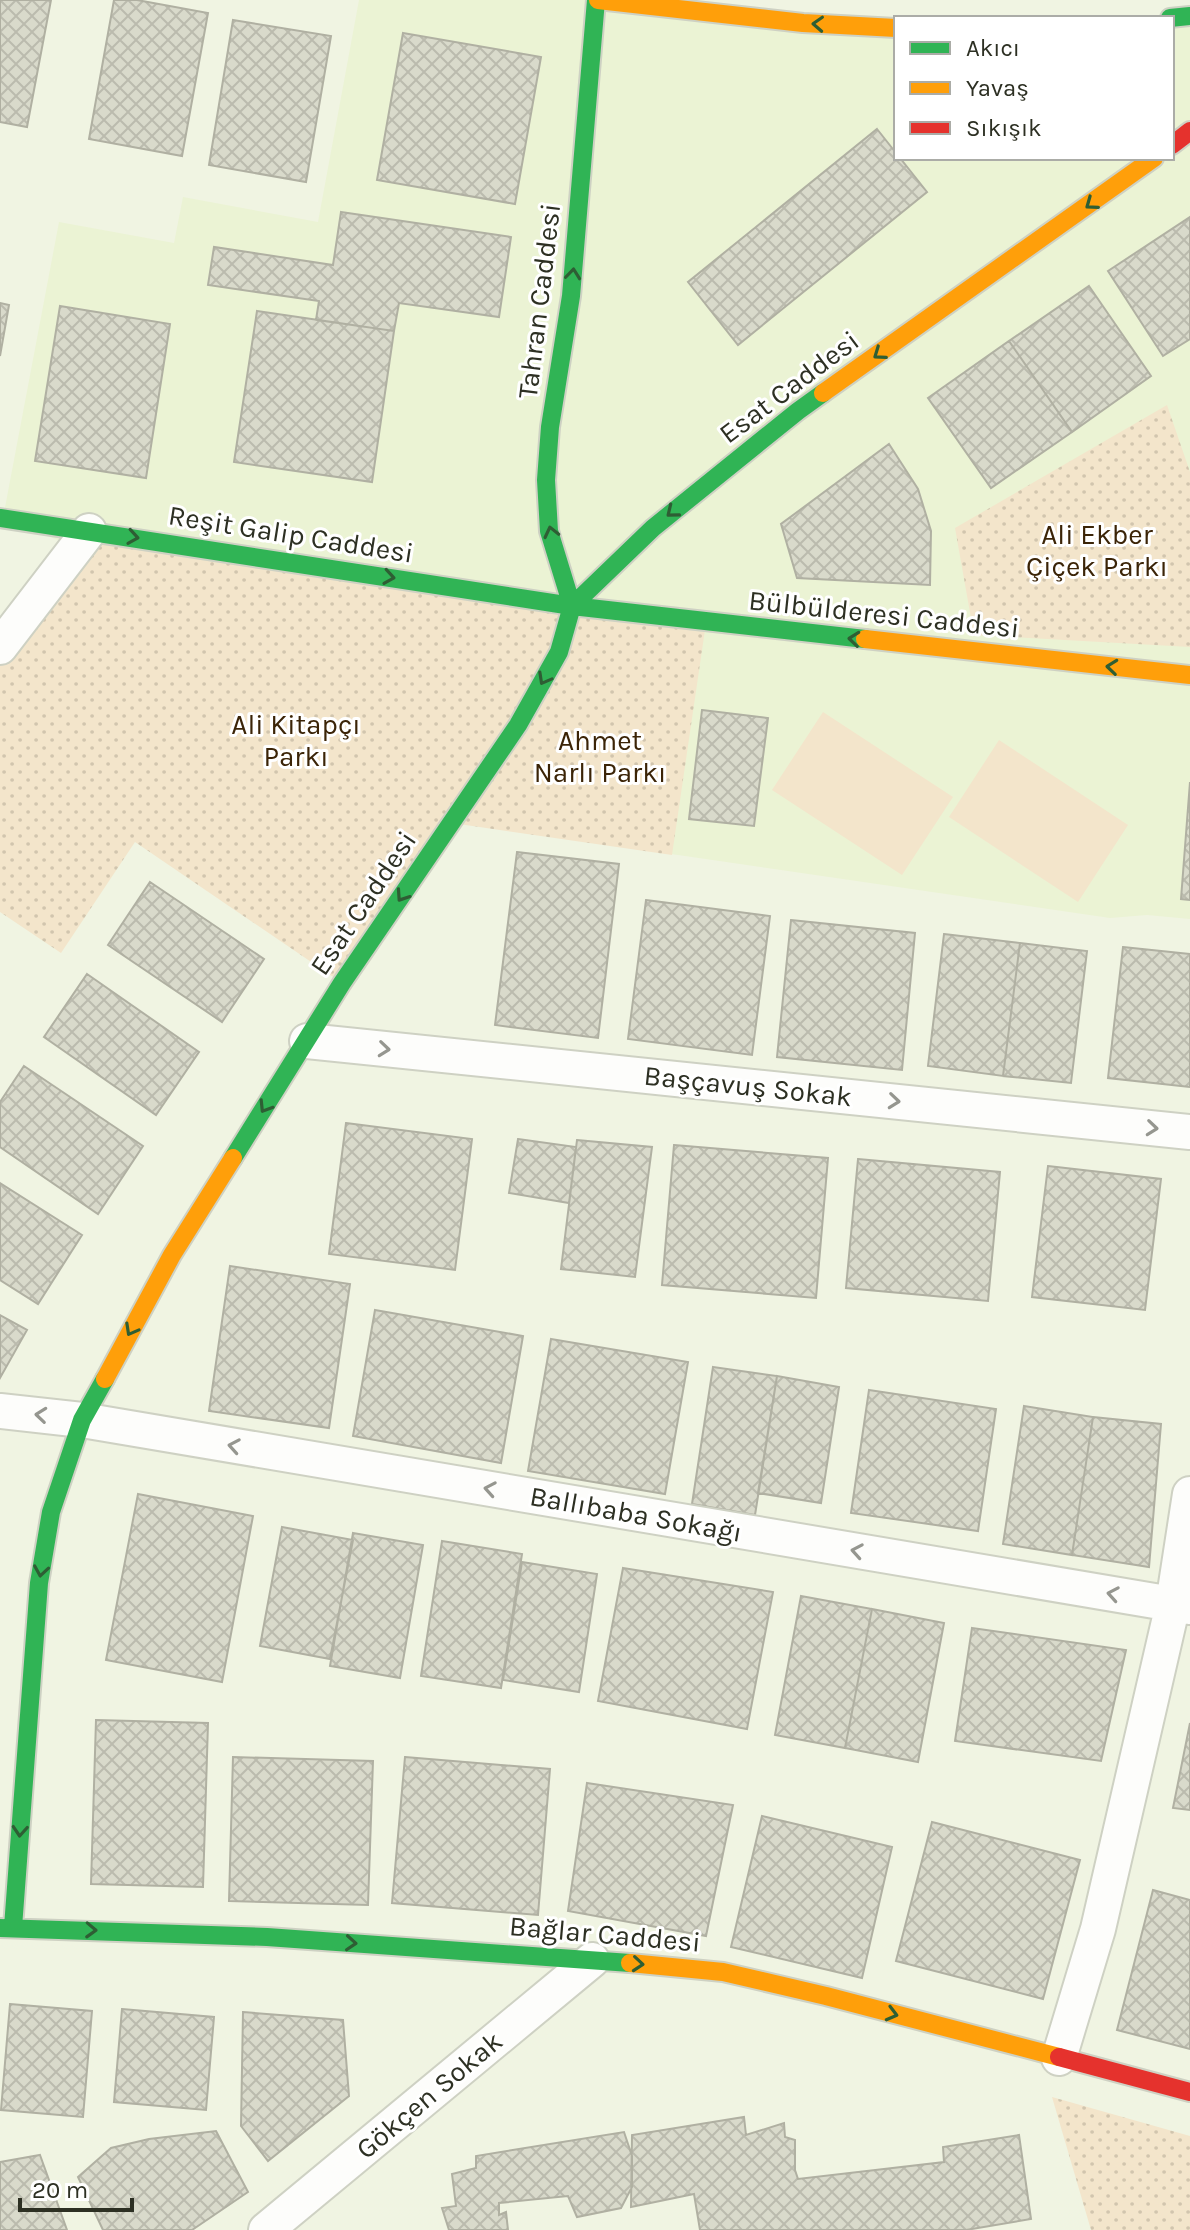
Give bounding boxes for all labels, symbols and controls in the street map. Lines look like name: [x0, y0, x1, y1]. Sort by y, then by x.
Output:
one-way arrow: [811, 16, 824, 33]
legend: [894, 16, 1174, 160]
text: Akıcı: [966, 34, 1020, 62]
text: Yavaş: [966, 74, 1029, 102]
text: Sıkışık: [966, 114, 1042, 142]
one-way arrow: [1085, 194, 1099, 209]
street label: Tahran Caddesi: [511, 202, 567, 400]
one-way arrow: [565, 267, 582, 280]
street label: Esat Caddesi: [713, 324, 865, 450]
one-way arrow: [873, 344, 887, 359]
street label: Reşit Galip Caddesi: [166, 498, 416, 570]
one-way arrow: [666, 503, 681, 517]
park label: Ali Ekber Çiçek Parkı: [1026, 518, 1168, 583]
one-way arrow: [543, 525, 560, 539]
one-way arrow: [126, 528, 139, 545]
one-way arrow: [383, 568, 396, 585]
street label: Bülbülderesi Caddesi: [747, 583, 1021, 645]
one-way arrow: [847, 630, 860, 647]
one-way arrow: [1106, 658, 1119, 675]
one-way arrow: [538, 670, 554, 684]
park label: Ali Kitapçı Parkı: [231, 708, 361, 773]
park label: Ahmet Narlı Parkı: [534, 724, 666, 789]
street label: Esat Caddesi: [303, 825, 423, 981]
one-way arrow: [397, 887, 412, 901]
one-way arrow: [378, 1041, 391, 1058]
street label: Başçavuş Sokak: [642, 1059, 854, 1113]
one-way arrow: [888, 1093, 901, 1110]
one-way arrow: [260, 1098, 275, 1113]
one-way arrow: [1146, 1119, 1159, 1136]
one-way arrow: [126, 1322, 141, 1336]
one-way arrow: [34, 1407, 47, 1424]
one-way arrow: [227, 1438, 240, 1455]
street label: Ballıbaba Sokağı: [527, 1479, 745, 1549]
one-way arrow: [483, 1481, 497, 1498]
one-way arrow: [850, 1543, 863, 1560]
one-way arrow: [34, 1565, 51, 1578]
one-way arrow: [1106, 1586, 1120, 1603]
one-way arrow: [12, 1824, 29, 1837]
street label: Bağlar Caddesi: [508, 1909, 702, 1959]
one-way arrow: [85, 1922, 98, 1939]
one-way arrow: [345, 1934, 358, 1951]
one-way arrow: [632, 1955, 645, 1972]
one-way arrow: [885, 2004, 899, 2021]
street label: Gökçen Sokak: [349, 2024, 509, 2166]
scale bar: [20, 2162, 132, 2212]
text: 20 m: [32, 2176, 88, 2204]

